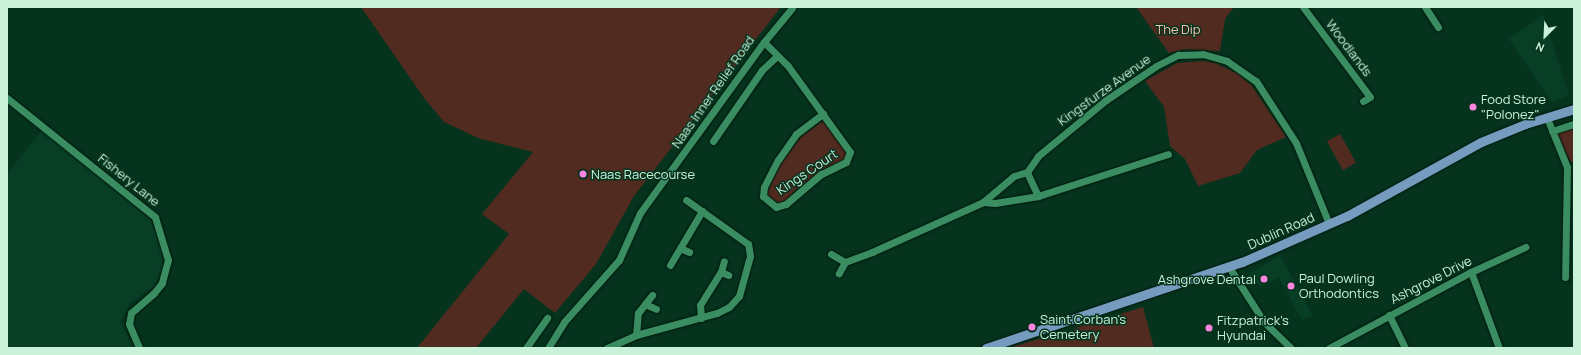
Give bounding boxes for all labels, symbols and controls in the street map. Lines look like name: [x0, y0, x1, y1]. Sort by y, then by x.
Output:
north arrow: [1525, 16, 1565, 56]
street label: Woodlands: [1323, 17, 1375, 79]
park label: The Dip: [1155, 21, 1201, 37]
street label: Naas Inner Relief Road: [668, 33, 758, 151]
text: N: [1533, 39, 1547, 56]
street label: Kingsfurze Avenue: [1054, 51, 1154, 129]
place label: Food Store "Polonez": [1481, 92, 1546, 123]
marker: Food Store "Polonez": [1468, 102, 1478, 112]
street label: Kings Court: [774, 146, 840, 198]
street label: Fishery Lane: [95, 150, 163, 210]
place label: Naas Racecourse: [591, 166, 695, 182]
marker: Naas Racecourse: [578, 169, 588, 179]
street label: Dublin Road: [1245, 209, 1317, 253]
street label: Ashgrove Drive: [1388, 253, 1474, 307]
place label: Ashgrove Dental: [1158, 271, 1256, 287]
place label: Paul Dowling Orthodontics: [1299, 271, 1379, 302]
marker: Ashgrove Dental: [1259, 274, 1269, 284]
marker: Paul Dowling Orthodontics: [1286, 281, 1296, 291]
place label: Saint Corban's Cemetery: [1040, 312, 1126, 343]
place label: Fitzpatrick's Hyundai: [1217, 313, 1289, 344]
marker: Saint Corban's Cemetery: [1027, 322, 1037, 332]
marker: Fitzpatrick's Hyundai: [1204, 323, 1214, 333]

